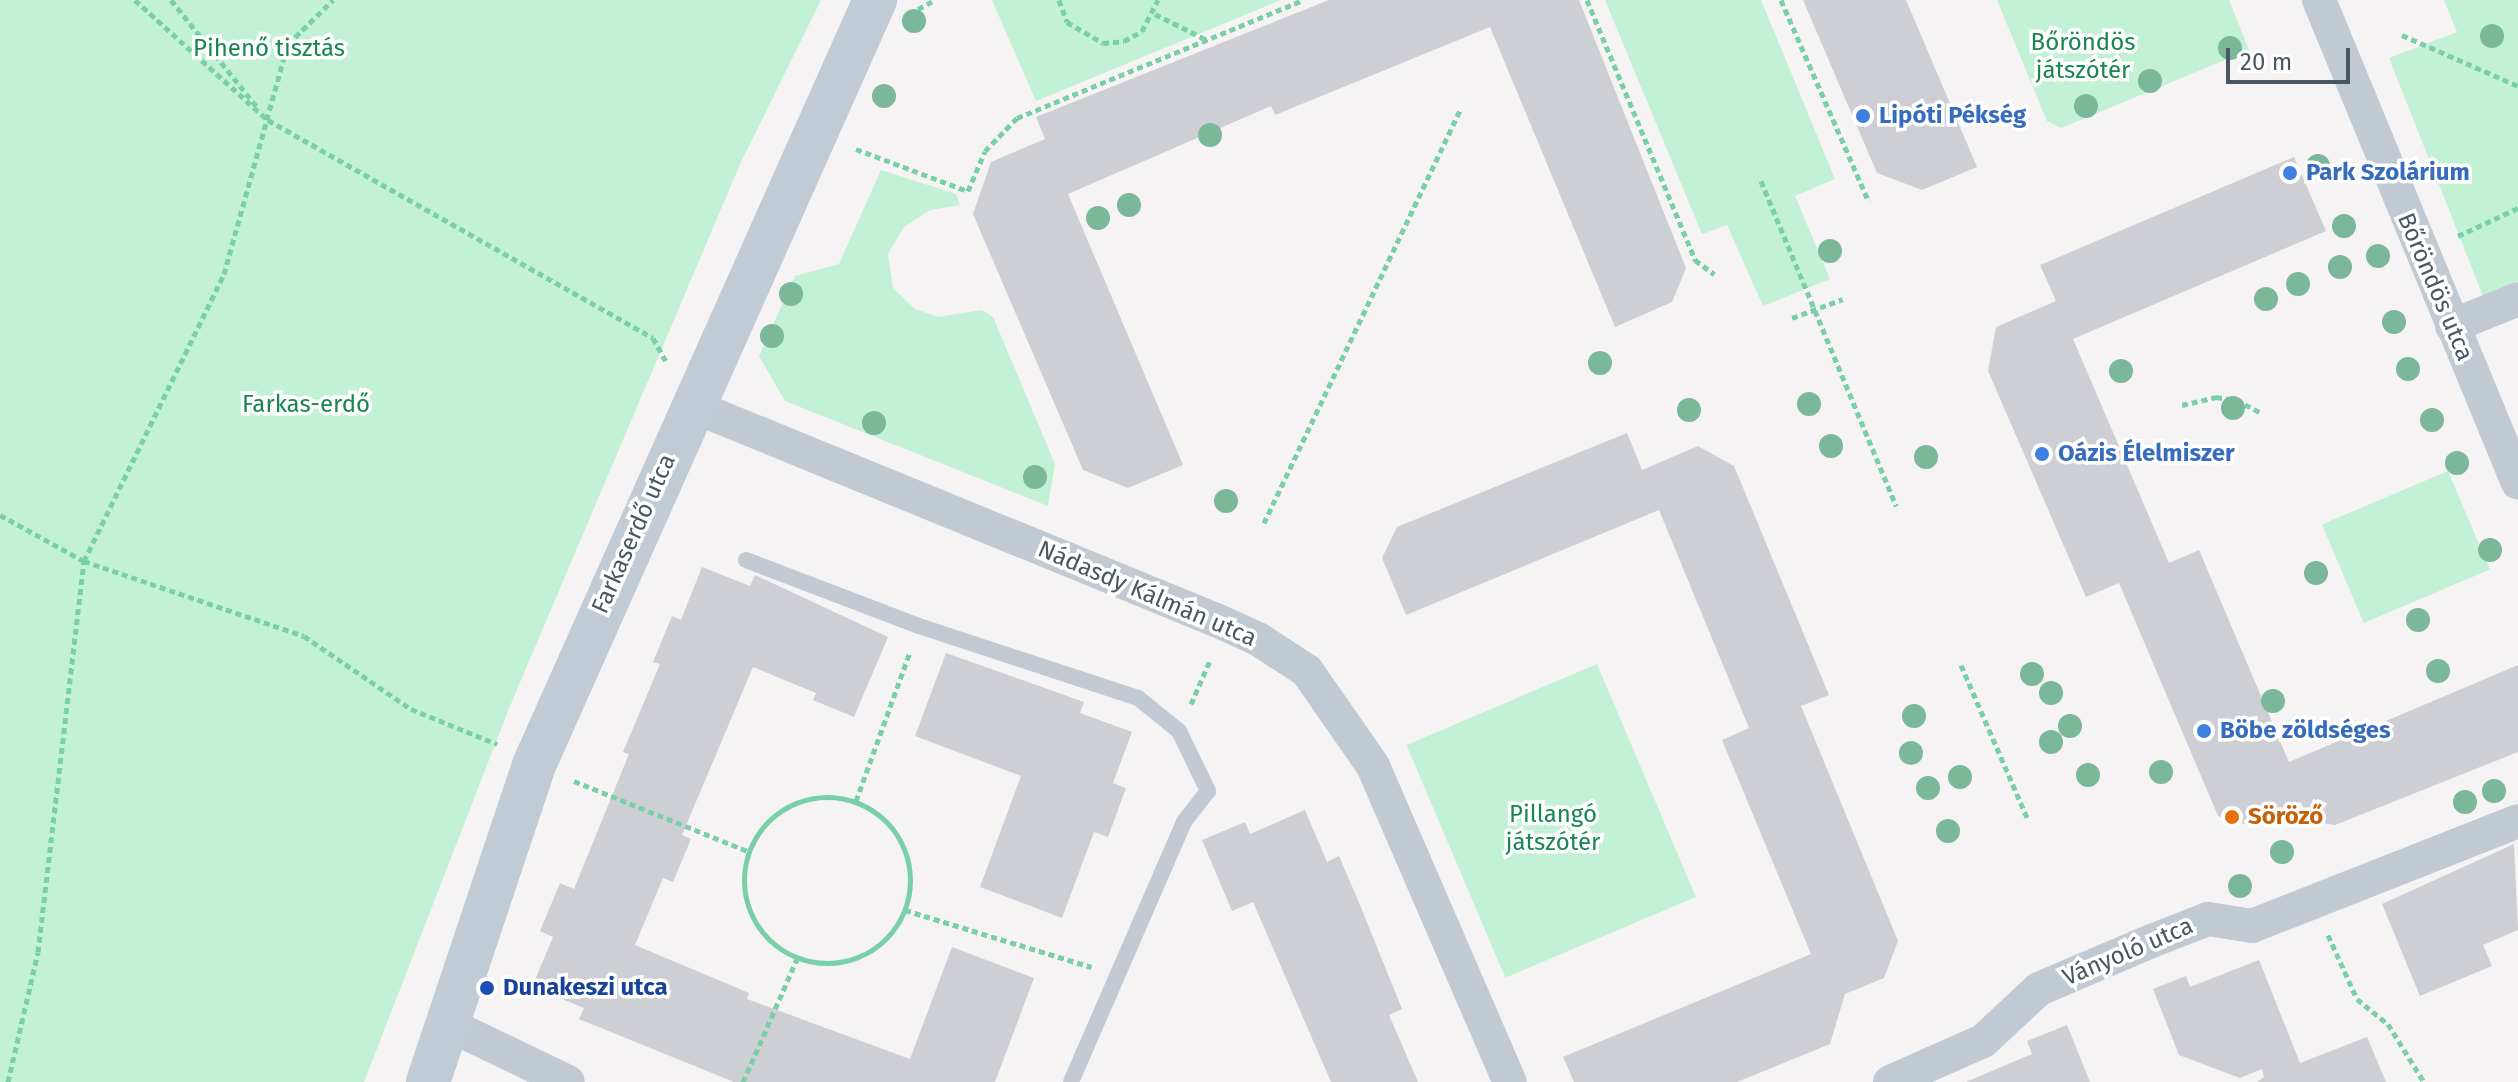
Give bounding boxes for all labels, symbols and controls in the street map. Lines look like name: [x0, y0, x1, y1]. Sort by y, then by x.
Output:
park label: Bőröndös játszótér: [2031, 29, 2135, 85]
scale bar: [2230, 32, 2354, 82]
park label: Pihenő tisztás: [193, 35, 345, 63]
text: 20 m: [2240, 48, 2292, 76]
place label: Lipóti Pékség: [1879, 102, 2026, 130]
marker: Lipóti Pékség: [1854, 107, 1872, 125]
place label: Park Szolárium: [2306, 159, 2470, 187]
marker: Park Szolárium: [2281, 164, 2299, 182]
street label: Bőröndös utca: [2391, 209, 2479, 365]
park label: Farkas-erdő: [242, 391, 370, 419]
place label: Oázis Élelmiszer: [2058, 440, 2235, 468]
marker: Oázis Élelmiszer: [2033, 445, 2051, 463]
street label: Farkaserdő utca: [586, 450, 682, 618]
street label: Nádasdy Kálmán utca: [1033, 535, 1261, 653]
place label: Böbe zöldséges: [2220, 717, 2391, 745]
marker: Böbe zöldséges: [2195, 722, 2213, 740]
park label: Pillangó játszótér: [1506, 801, 1600, 857]
place label: Söröző: [2248, 803, 2323, 831]
marker: Söröző: [2223, 808, 2241, 826]
street label: Ványoló utca: [2058, 912, 2198, 992]
place label: Dunakeszi utca: [503, 974, 668, 1002]
marker: Dunakeszi utca: [478, 979, 496, 997]

